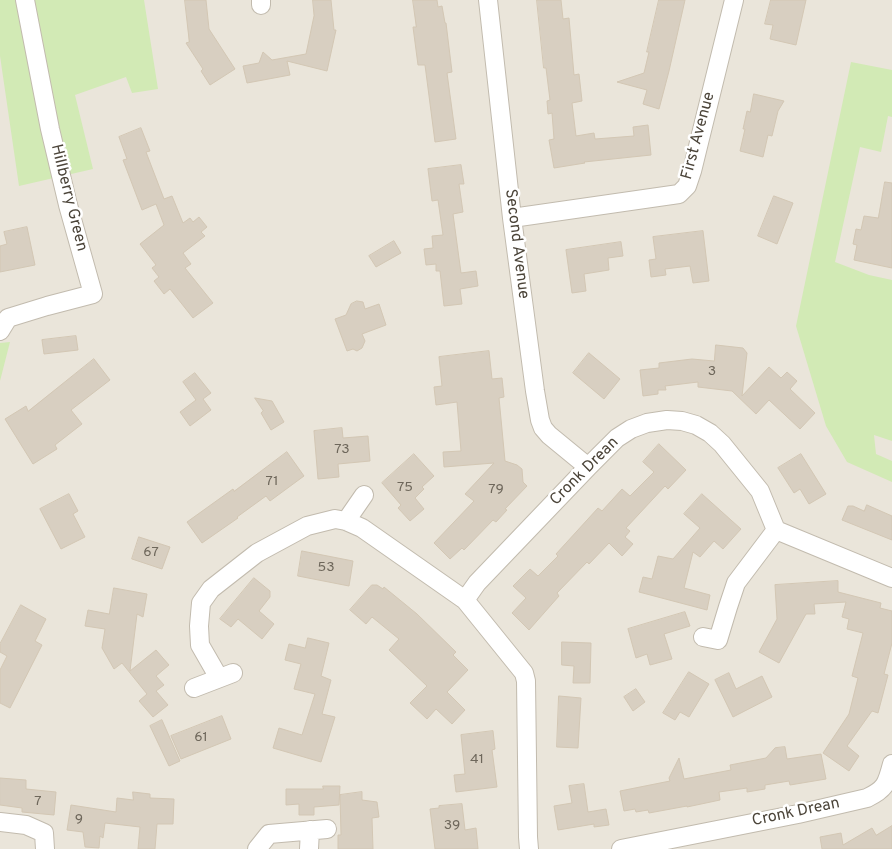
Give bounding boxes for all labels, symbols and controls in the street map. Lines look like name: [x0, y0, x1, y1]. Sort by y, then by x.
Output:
street label: First Avenue: [678, 90, 720, 182]
street label: Hillberry Green: [45, 142, 91, 254]
street label: Second Avenue: [500, 188, 532, 300]
house number: 3: [708, 364, 716, 380]
street label: Cronk Drean: [547, 434, 623, 510]
house number: 73: [334, 442, 350, 458]
house number: 71: [266, 474, 278, 490]
house number: 75: [397, 480, 413, 496]
house number: 79: [488, 482, 504, 498]
house number: 67: [143, 545, 159, 561]
house number: 53: [317, 560, 335, 576]
house number: 61: [194, 730, 208, 746]
house number: 41: [470, 752, 484, 768]
house number: 7: [34, 794, 42, 810]
street label: Cronk Drean: [750, 794, 842, 832]
house number: 9: [75, 812, 83, 828]
house number: 39: [444, 818, 460, 834]

